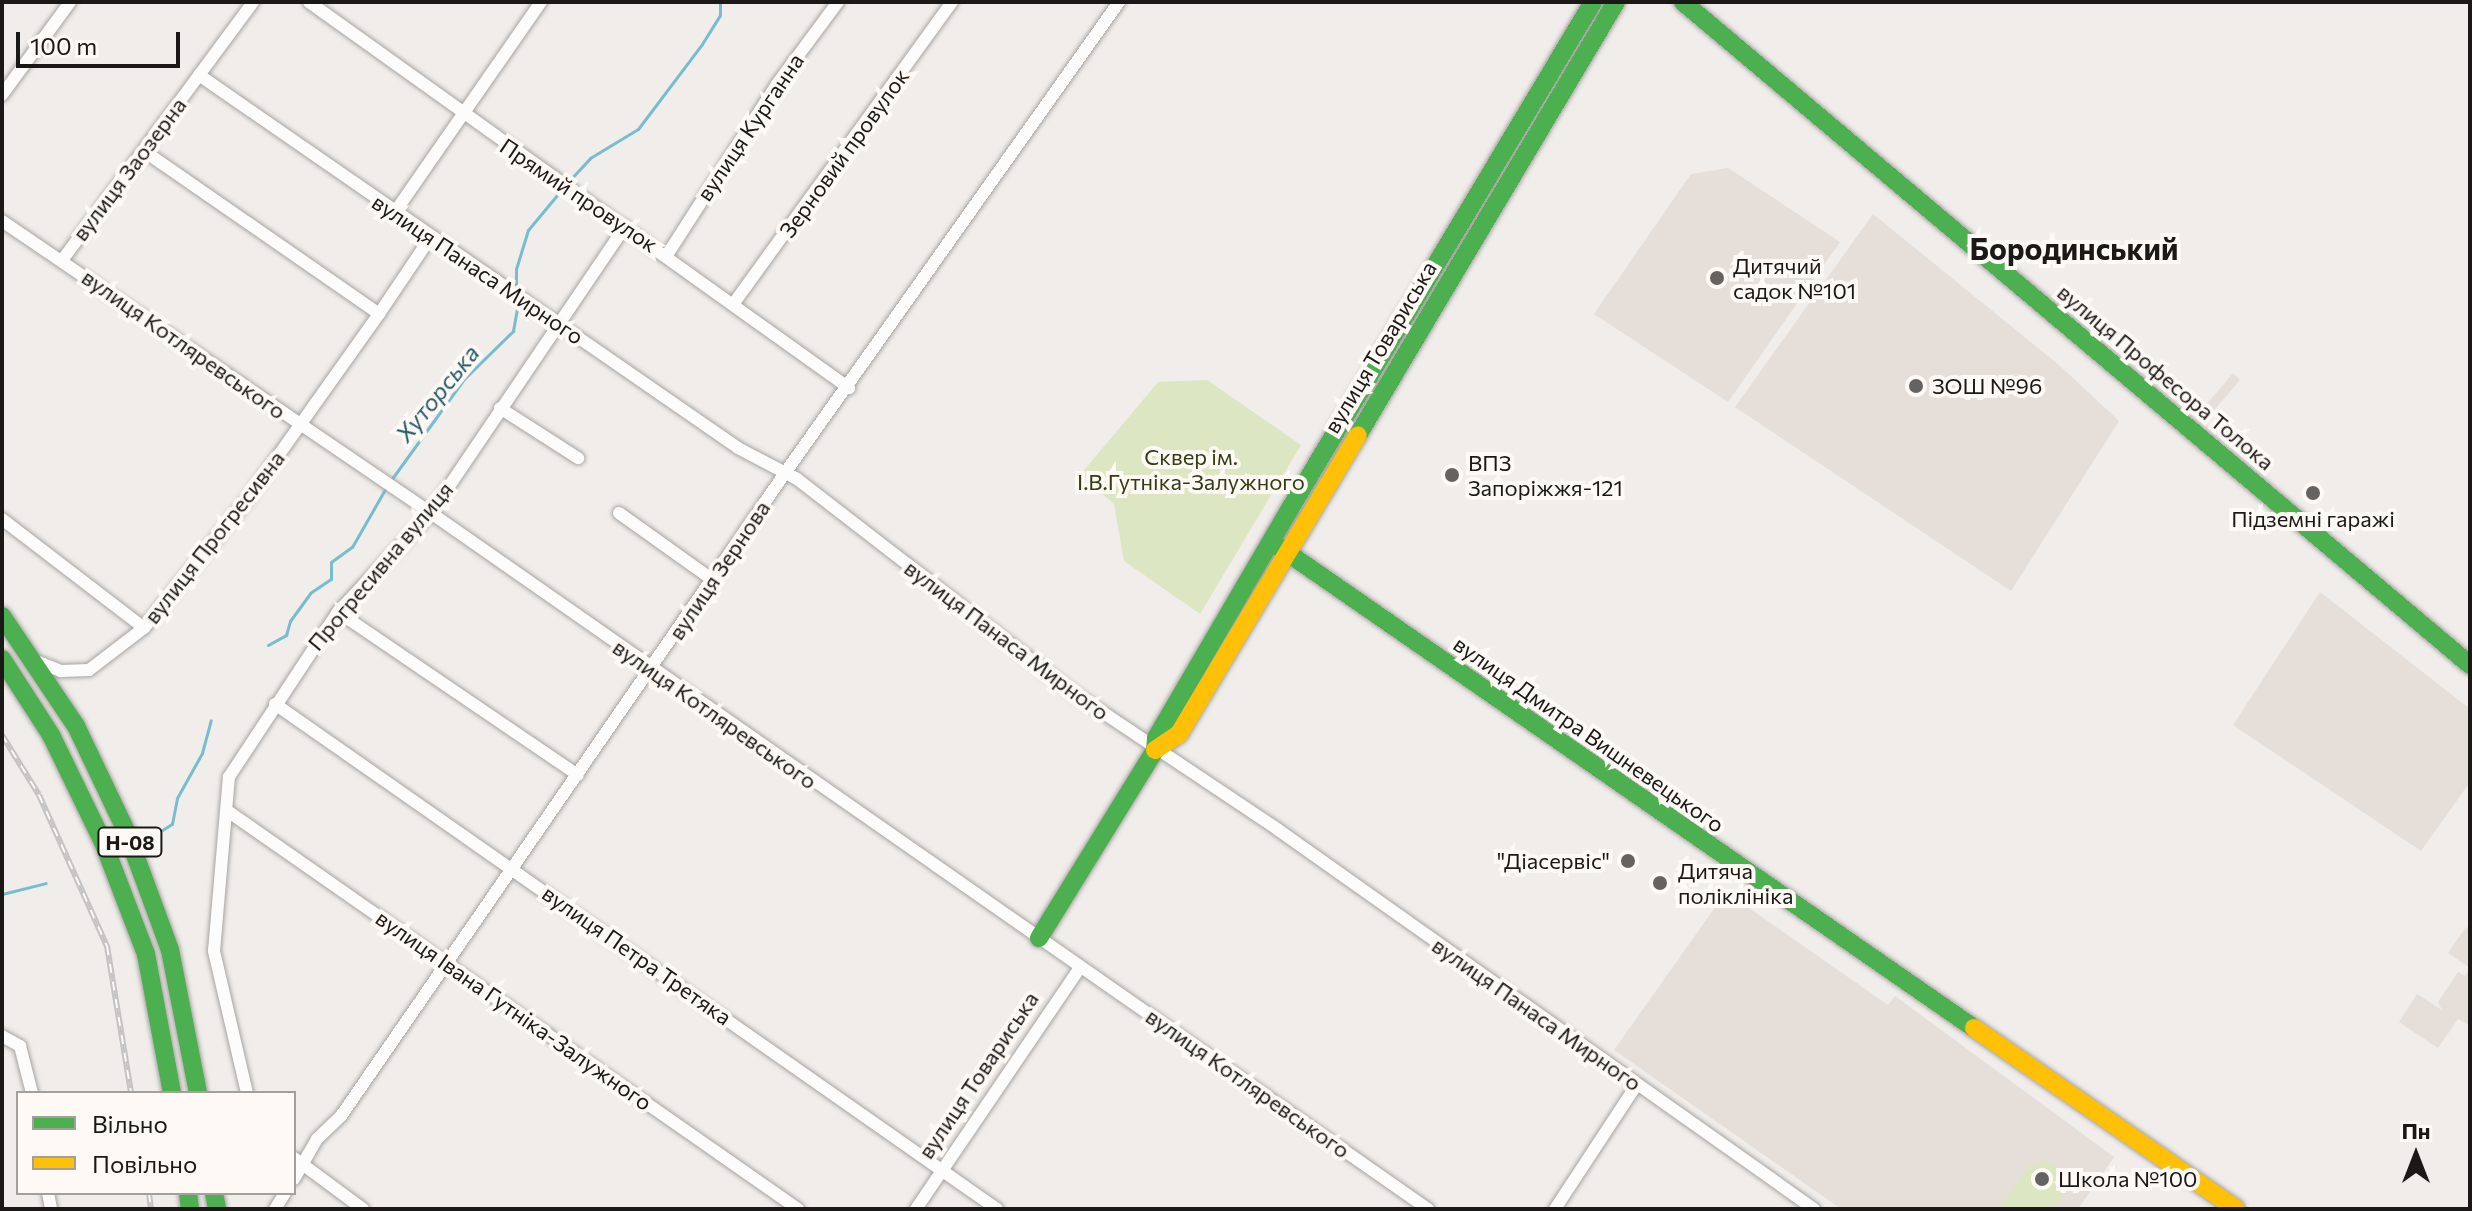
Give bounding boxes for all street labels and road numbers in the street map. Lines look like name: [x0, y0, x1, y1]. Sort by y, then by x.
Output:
street label: вулиця Курганна: [691, 48, 809, 206]
street label: Зерновий провулок: [774, 63, 914, 243]
street label: вулиця Заозерна: [67, 92, 191, 246]
street label: Прямий провулок: [495, 133, 663, 257]
street label: вулиця Панаса Мирного: [367, 188, 589, 350]
street label: вулиця Товариська: [1318, 256, 1442, 438]
street label: вулиця Котляревського: [77, 264, 291, 424]
street label: вулиця Професора Толока: [2052, 279, 2280, 475]
street label: вулиця Прогресивна: [138, 445, 290, 629]
street label: Прогресивна вулиця: [302, 476, 458, 656]
street label: вулиця Зернова: [663, 495, 775, 645]
street label: вулиця Панаса Мирного: [900, 554, 1114, 726]
street label: вулиця Дмитра Вишневецького: [1449, 630, 1729, 838]
street label: вулиця Котляревського: [608, 634, 822, 794]
road number: Н-08: [96, 826, 164, 858]
street label: вулиця Петра Третяка: [537, 880, 737, 1030]
street label: вулиця Івана Гутніка-Залужного: [371, 904, 657, 1116]
street label: вулиця Панаса Мирного: [1427, 932, 1647, 1096]
street label: вулиця Товариська: [912, 987, 1044, 1163]
street label: вулиця Котляревського: [1141, 1003, 1355, 1163]

